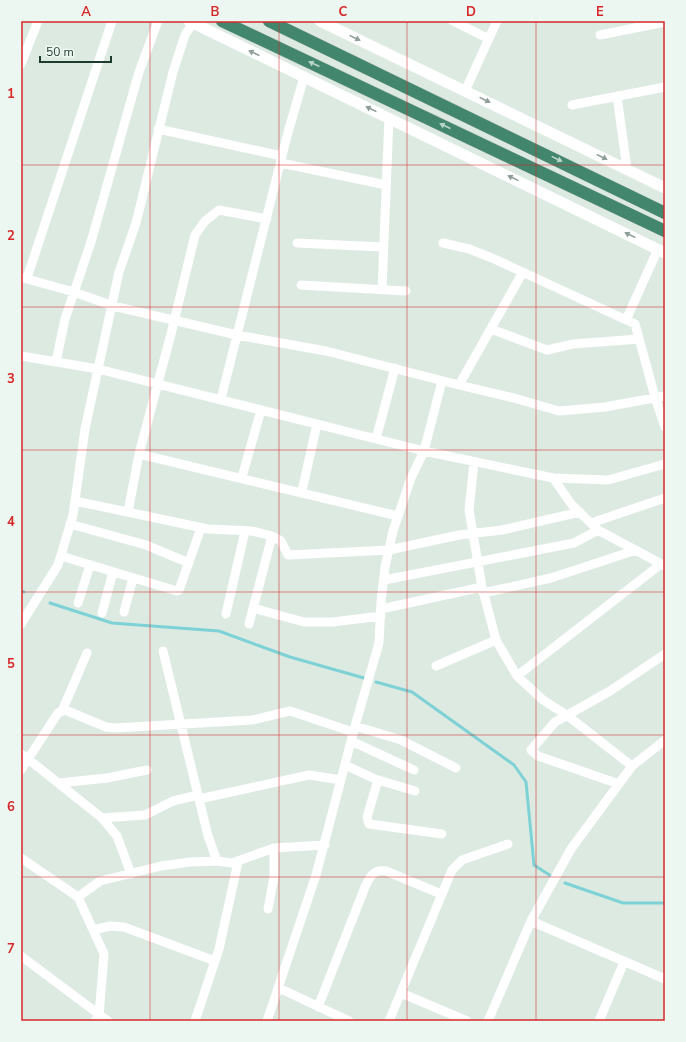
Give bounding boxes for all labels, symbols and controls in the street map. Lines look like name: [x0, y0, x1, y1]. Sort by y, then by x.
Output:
text: A: [81, 3, 91, 21]
text: B: [211, 3, 220, 21]
text: C: [339, 3, 348, 21]
text: D: [466, 3, 476, 21]
text: E: [596, 3, 604, 21]
one-way arrow: [350, 35, 361, 41]
scale bar: [40, 38, 111, 64]
text: 50 m: [46, 44, 74, 60]
one-way arrow: [248, 49, 260, 56]
one-way arrow: [309, 61, 320, 67]
text: 1: [7, 85, 15, 103]
one-way arrow: [479, 97, 491, 103]
one-way arrow: [365, 106, 377, 112]
one-way arrow: [439, 123, 450, 129]
one-way arrow: [596, 154, 608, 160]
one-way arrow: [551, 156, 562, 162]
one-way arrow: [507, 175, 519, 182]
text: 2: [7, 227, 15, 245]
one-way arrow: [624, 232, 636, 239]
text: 3: [7, 370, 15, 388]
text: 4: [7, 513, 15, 531]
text: 5: [7, 655, 15, 673]
text: 6: [7, 798, 15, 816]
text: 7: [7, 940, 15, 958]

